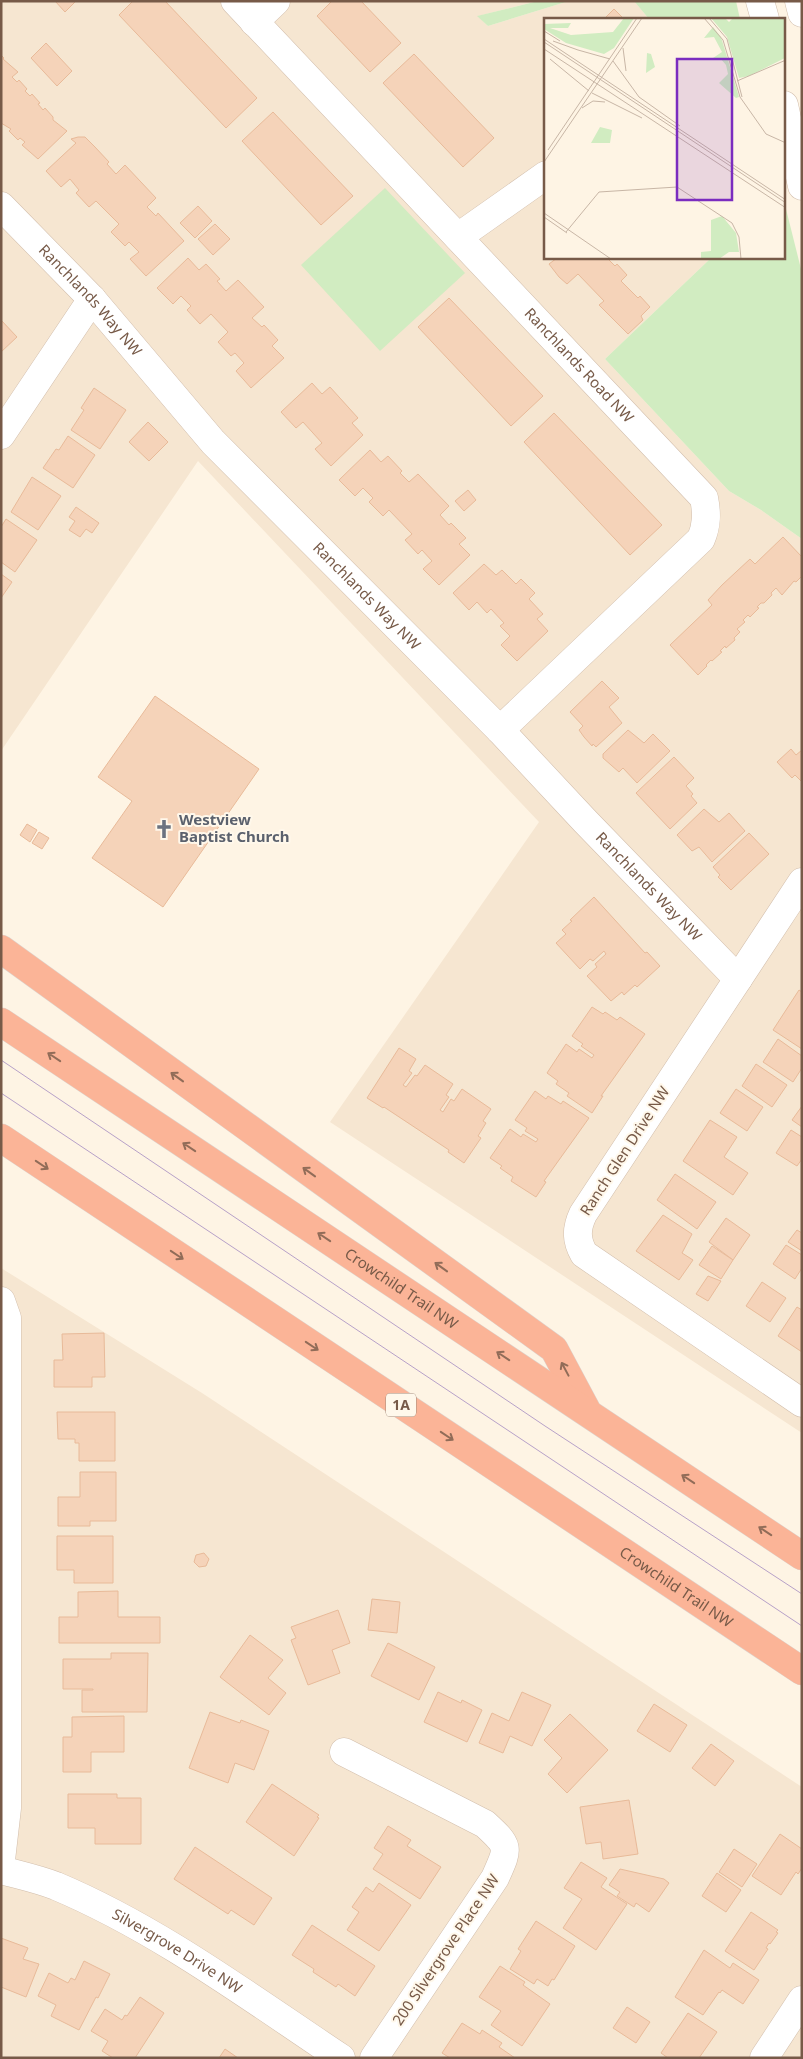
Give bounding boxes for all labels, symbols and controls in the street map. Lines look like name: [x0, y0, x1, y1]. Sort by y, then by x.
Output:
inset map: [544, 18, 786, 259]
street label: Ranchlands Way NW: [35, 240, 147, 360]
street label: Ranchlands Road NW: [521, 303, 639, 426]
street label: Ranchlands Way NW: [309, 537, 425, 654]
place label: Westview Baptist Church: [179, 809, 289, 846]
church icon: Westview Baptist Church: [153, 818, 175, 840]
street label: Ranchlands Way NW: [592, 827, 707, 945]
one-way arrow: [47, 1052, 61, 1062]
one-way arrow: [171, 1072, 184, 1083]
street label: Ranch Glen Drive NW: [575, 1082, 673, 1219]
one-way arrow: [182, 1142, 196, 1152]
one-way arrow: [35, 1160, 49, 1170]
one-way arrow: [303, 1167, 316, 1178]
one-way arrow: [318, 1232, 332, 1242]
street label: Crowchild Trail NW: [341, 1243, 462, 1333]
one-way arrow: [170, 1250, 184, 1261]
one-way arrow: [435, 1262, 448, 1273]
one-way arrow: [305, 1341, 319, 1351]
one-way arrow: [497, 1351, 511, 1361]
one-way arrow: [560, 1362, 570, 1377]
road number: 1A: [386, 1394, 416, 1416]
one-way arrow: [440, 1431, 454, 1441]
one-way arrow: [681, 1474, 695, 1485]
one-way arrow: [758, 1526, 772, 1536]
street label: Crowchild Trail NW: [616, 1541, 737, 1631]
street label: 200 Silvergrove Place NW: [387, 1870, 503, 2029]
street label: Silvergrove Drive NW: [109, 1903, 246, 1998]

